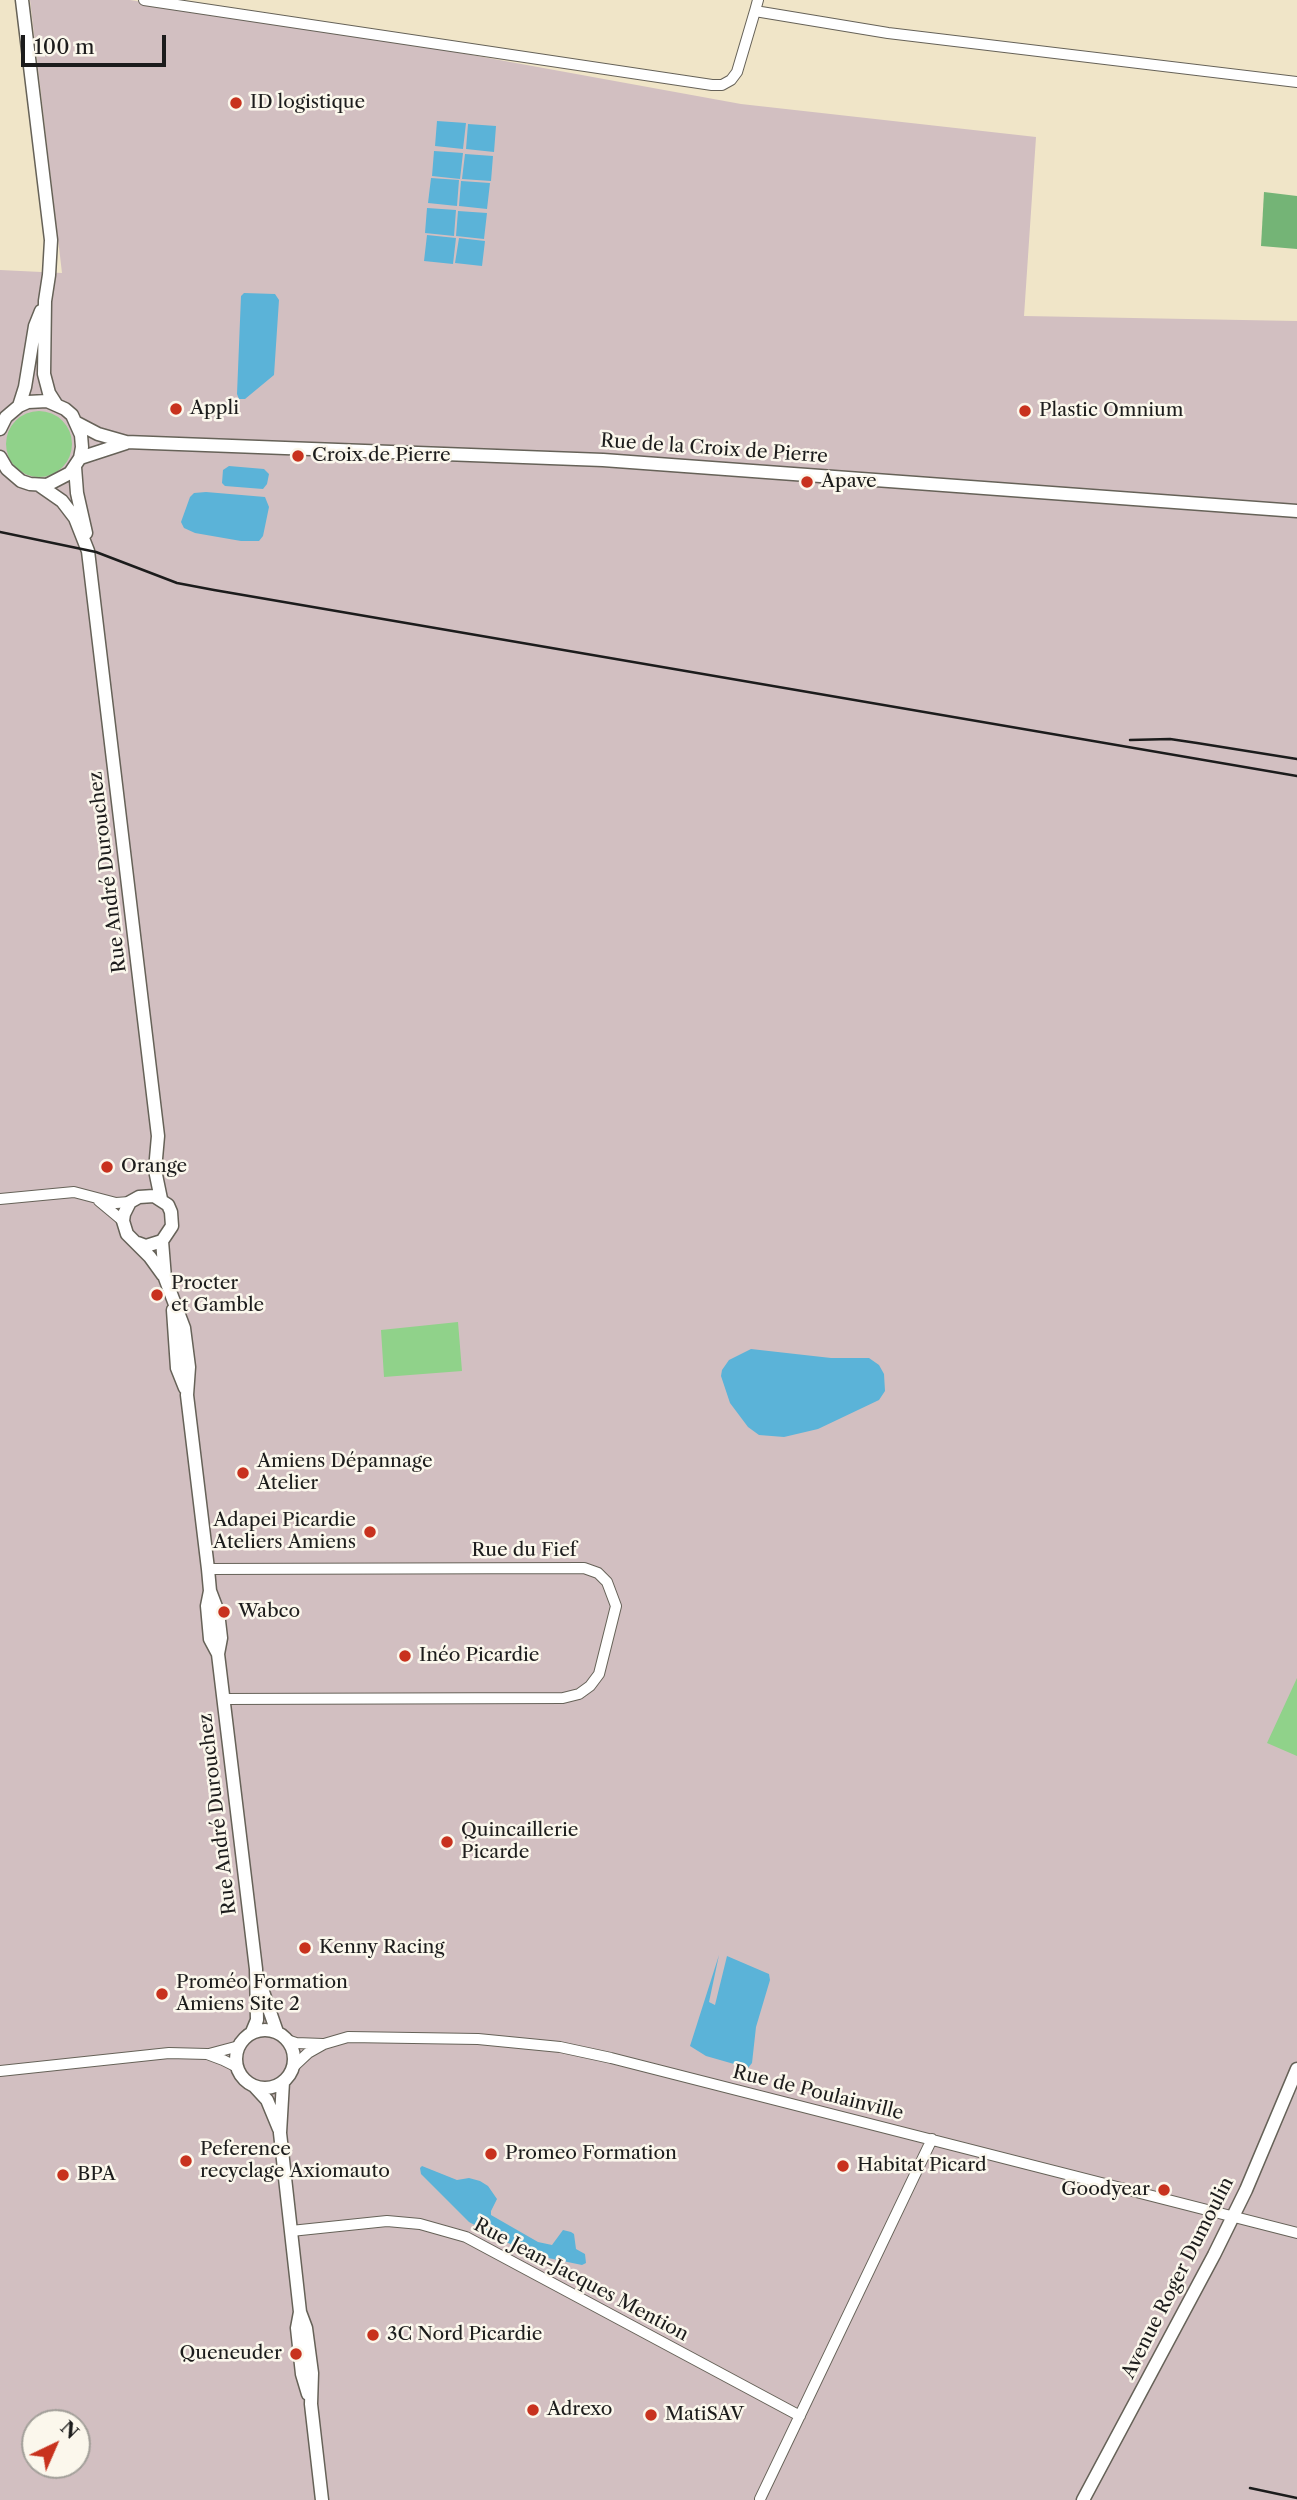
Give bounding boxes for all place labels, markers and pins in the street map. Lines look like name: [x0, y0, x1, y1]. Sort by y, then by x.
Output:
place label: ID logistique: [250, 92, 365, 114]
marker: ID logistique: [228, 95, 244, 111]
place label: Appli: [190, 398, 239, 420]
place label: Plastic Omnium: [1039, 400, 1183, 422]
marker: Appli: [168, 401, 184, 417]
marker: Plastic Omnium: [1017, 403, 1033, 419]
place label: Croix de Pierre: [312, 445, 451, 467]
marker: Croix de Pierre: [290, 448, 306, 464]
place label: Apave: [821, 471, 877, 493]
marker: Apave: [799, 474, 815, 490]
place label: Orange: [121, 1156, 187, 1178]
marker: Orange: [99, 1159, 115, 1175]
place label: Procter et Gamble: [171, 1273, 264, 1317]
marker: Procter et Gamble: [149, 1287, 165, 1303]
place label: Amiens Dépannage Atelier: [257, 1451, 433, 1495]
marker: Amiens Dépannage Atelier: [235, 1465, 251, 1481]
place label: Adapei Picardie Ateliers Amiens: [213, 1510, 356, 1554]
marker: Adapei Picardie Ateliers Amiens: [362, 1524, 378, 1540]
place label: Wabco: [238, 1601, 300, 1623]
marker: Wabco: [216, 1604, 232, 1620]
place label: Inéo Picardie: [419, 1645, 539, 1667]
marker: Inéo Picardie: [397, 1648, 413, 1664]
place label: Quincaillerie Picarde: [461, 1820, 578, 1864]
marker: Quincaillerie Picarde: [439, 1834, 455, 1850]
place label: Kenny Racing: [319, 1937, 444, 1959]
marker: Kenny Racing: [297, 1940, 313, 1956]
place label: Proméo Formation Amiens Site 2: [176, 1972, 348, 2016]
marker: Proméo Formation Amiens Site 2: [154, 1986, 170, 2002]
place label: Peference recyclage Axiomauto: [200, 2139, 390, 2183]
place label: Promeo Formation: [505, 2143, 677, 2165]
marker: Promeo Formation: [483, 2146, 499, 2162]
marker: Peference recyclage Axiomauto: [178, 2153, 194, 2169]
place label: Habitat Picard: [857, 2155, 987, 2177]
marker: Habitat Picard: [835, 2158, 851, 2174]
place label: BPA: [77, 2164, 116, 2186]
marker: BPA: [55, 2167, 71, 2183]
place label: Goodyear: [1061, 2179, 1150, 2201]
marker: Goodyear: [1156, 2182, 1172, 2198]
place label: 3C Nord Picardie: [387, 2324, 542, 2346]
marker: 3C Nord Picardie: [365, 2327, 381, 2343]
place label: Queneuder: [179, 2343, 282, 2365]
marker: Queneuder: [288, 2346, 304, 2362]
place label: Adrexo: [547, 2399, 612, 2421]
marker: Adrexo: [525, 2402, 541, 2418]
place label: MatiSAV: [665, 2404, 744, 2426]
marker: MatiSAV: [643, 2407, 659, 2423]

